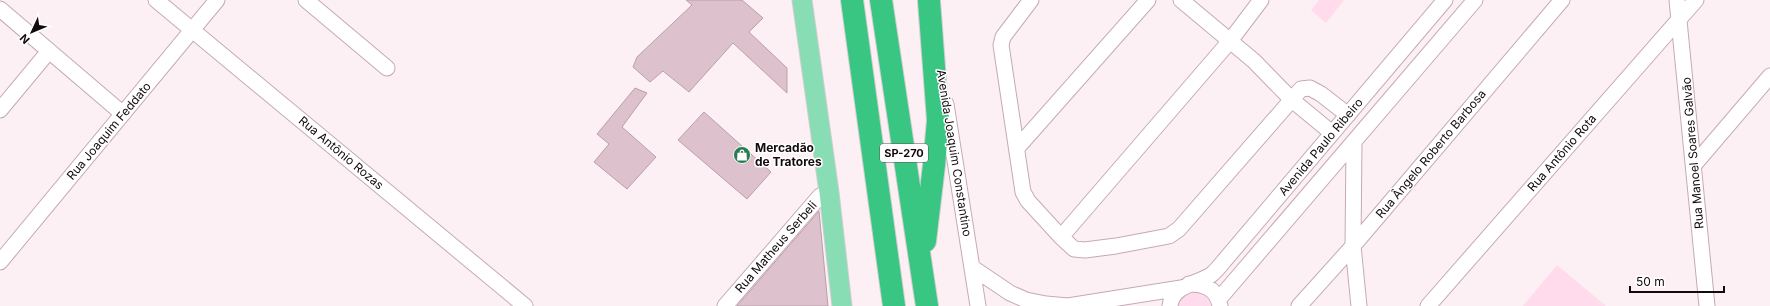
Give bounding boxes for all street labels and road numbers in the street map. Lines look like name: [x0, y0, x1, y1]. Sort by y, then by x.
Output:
street label: Avenida Joaquim Constantino: [934, 68, 975, 238]
street label: Rua Manoel Soares Galvão: [1678, 77, 1707, 229]
street label: Rua Joaquim Feddato: [63, 79, 154, 183]
street label: Rua Ângelo Roberto Barbosa: [1372, 86, 1489, 221]
street label: Avenida Paulo Ribeiro: [1275, 95, 1366, 199]
street label: Rua Antônio Rota: [1524, 111, 1599, 194]
street label: Rua Antônio Rozas: [296, 113, 387, 192]
road number: SP-270: [880, 144, 928, 162]
street label: Rua Matheus Serbeli: [732, 198, 820, 296]

